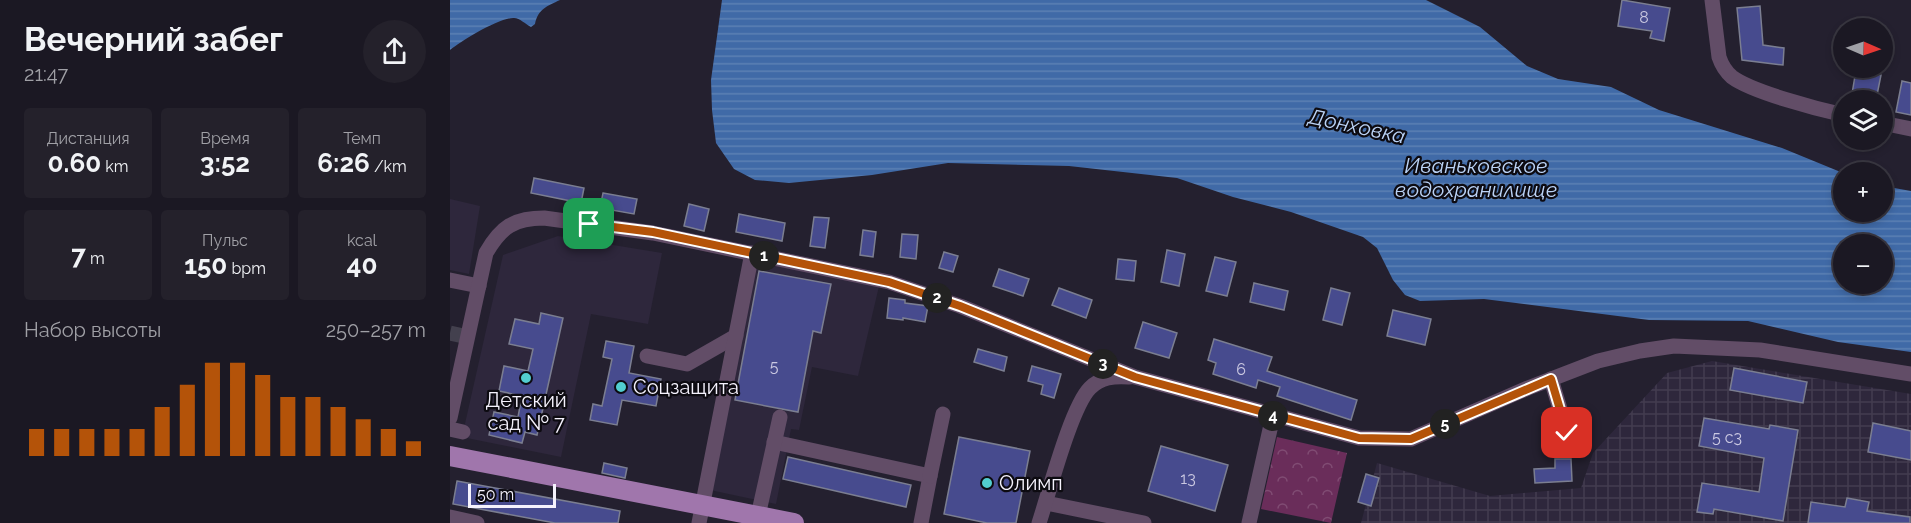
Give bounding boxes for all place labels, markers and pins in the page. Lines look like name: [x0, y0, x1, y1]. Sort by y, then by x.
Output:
pin: [563, 198, 614, 249]
pin: 1: [749, 241, 779, 271]
pin: 2: [922, 283, 952, 313]
pin: 3: [1088, 349, 1118, 379]
marker: Детский сад № 7: [519, 371, 533, 385]
place label: Соцзащита: [633, 375, 739, 399]
marker: Соцзащита: [614, 380, 628, 394]
place label: Детский сад № 7: [485, 388, 567, 435]
pin: 4: [1258, 401, 1288, 431]
pin: [1541, 407, 1592, 458]
pin: 5: [1430, 409, 1460, 439]
place label: Олимп: [999, 471, 1063, 495]
marker: Олимп: [980, 476, 994, 490]

